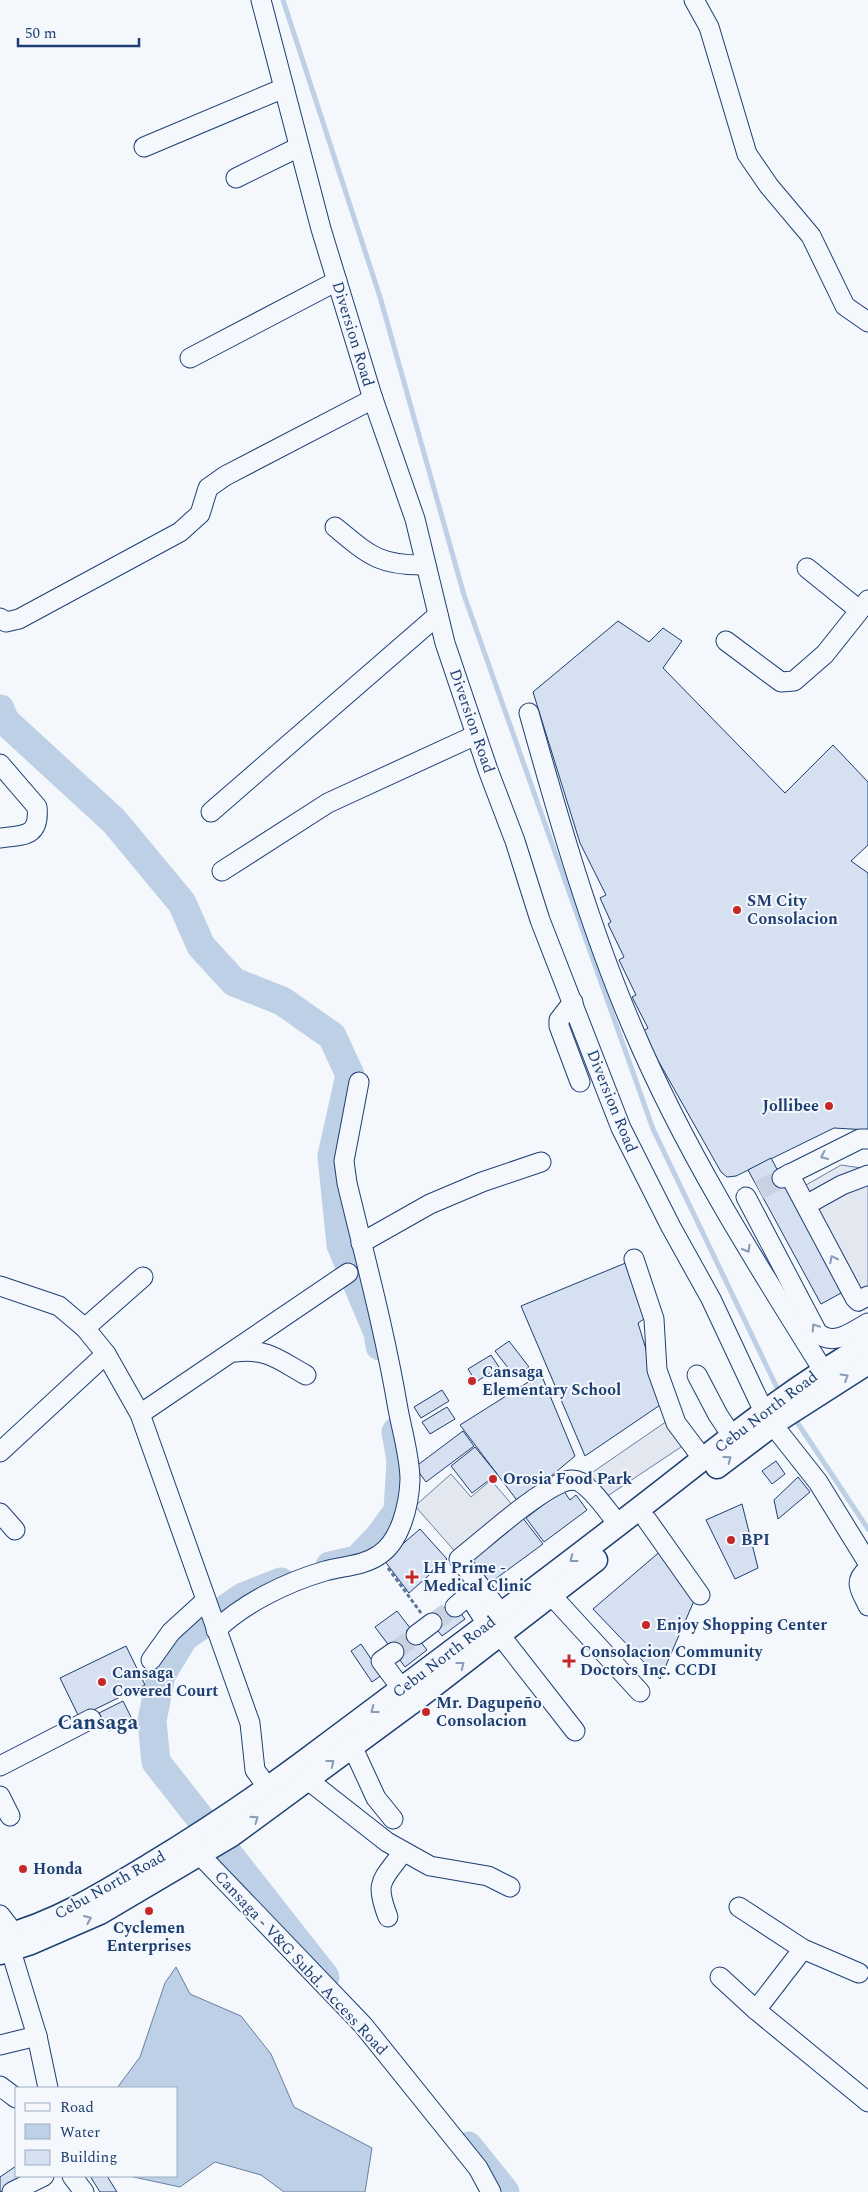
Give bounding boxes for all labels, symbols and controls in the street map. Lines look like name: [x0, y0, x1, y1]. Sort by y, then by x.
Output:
scale bar: [18, 15, 139, 47]
text: 50 m: [25, 22, 57, 45]
street label: Diversion Road: [326, 278, 380, 390]
street label: Diversion Road: [443, 666, 501, 777]
place label: SM City Consolacion: [747, 889, 838, 931]
marker: SM City Consolacion: [731, 904, 743, 916]
street label: Diversion Road: [580, 1046, 644, 1156]
place label: Jollibee: [762, 1094, 819, 1118]
marker: Jollibee: [823, 1100, 835, 1112]
one-way arrow: [820, 1150, 829, 1160]
one-way arrow: [741, 1244, 751, 1253]
one-way arrow: [829, 1256, 839, 1265]
one-way arrow: [812, 1324, 822, 1333]
place label: Cansaga Elementary School: [482, 1360, 621, 1402]
street label: Cebu North Road: [709, 1365, 823, 1459]
one-way arrow: [839, 1374, 849, 1383]
marker: Cansaga Elementary School: [466, 1375, 478, 1387]
one-way arrow: [722, 1456, 732, 1465]
place label: Orosia Food Park: [503, 1467, 633, 1491]
marker: Orosia Food Park: [487, 1473, 499, 1485]
place label: BPI: [741, 1528, 770, 1552]
marker: BPI: [725, 1534, 737, 1546]
one-way arrow: [569, 1553, 579, 1562]
place label: LH Prime - Medical Clinic: [423, 1556, 532, 1598]
marker: LH Prime - Medical Clinic: [405, 1570, 419, 1584]
street label: Cebu North Road: [387, 1610, 501, 1704]
place label: Enjoy Shopping Center: [656, 1613, 827, 1637]
marker: Enjoy Shopping Center: [640, 1619, 652, 1631]
place label: Consolacion Community Doctors Inc. CCDI: [580, 1640, 764, 1682]
marker: Consolacion Community Doctors Inc. CCDI: [562, 1654, 576, 1668]
place label: Cansaga Covered Court: [112, 1661, 218, 1703]
one-way arrow: [455, 1663, 464, 1671]
marker: Cansaga Covered Court: [96, 1676, 108, 1688]
place label: Mr. Dagupeño Consolacion: [436, 1691, 542, 1733]
one-way arrow: [370, 1704, 380, 1713]
marker: Mr. Dagupeño Consolacion: [420, 1706, 432, 1718]
district label: Cansaga: [58, 1707, 139, 1739]
one-way arrow: [325, 1759, 334, 1768]
one-way arrow: [250, 1816, 259, 1825]
street label: Cebu North Road: [50, 1844, 170, 1926]
place label: Honda: [33, 1857, 83, 1881]
marker: Honda: [17, 1863, 29, 1875]
street label: Cansaga - V&G Subd. Access Road: [209, 1865, 393, 2061]
marker: Cyclemen Enterprises: [143, 1905, 155, 1917]
one-way arrow: [83, 1914, 92, 1925]
place label: Cyclemen Enterprises: [106, 1916, 192, 1958]
legend: [15, 2087, 178, 2177]
text: Road: [60, 2096, 94, 2119]
text: Water: [60, 2121, 100, 2144]
text: Building: [60, 2146, 117, 2169]

